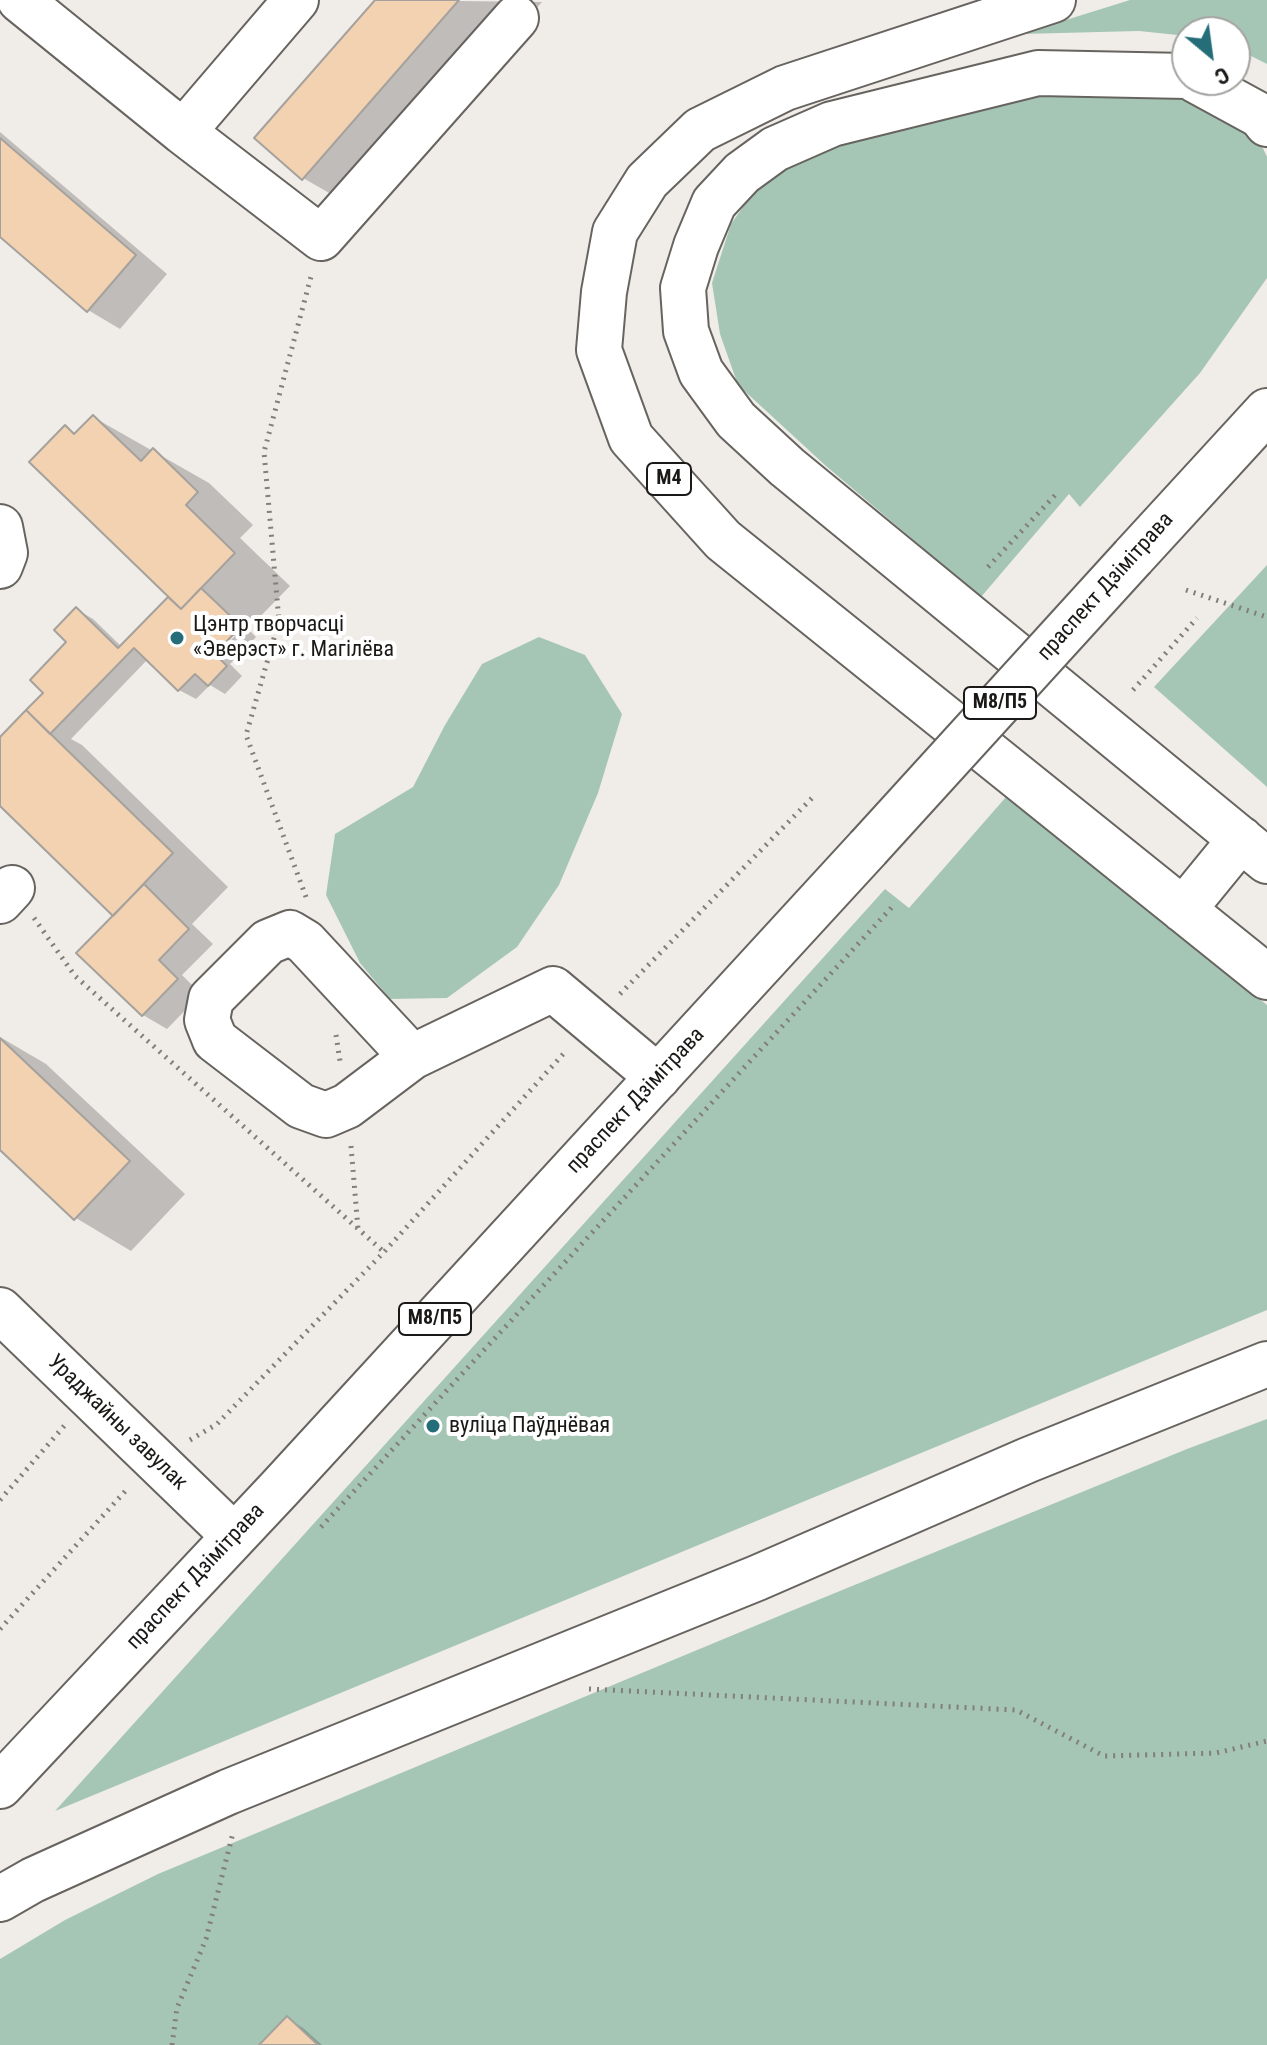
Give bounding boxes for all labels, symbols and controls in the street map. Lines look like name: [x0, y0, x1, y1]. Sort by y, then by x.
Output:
north arrow: [1171, 16, 1251, 96]
text: С: [1210, 62, 1233, 90]
road number: М4: [647, 463, 691, 495]
street label: праспект Дзімітрава: [1033, 507, 1179, 667]
place label: Цэнтр творчасці «Эверэст» г. Магілёва: [193, 612, 394, 664]
marker: Цэнтр творчасці «Эверэст» г. Магілёва: [168, 629, 186, 647]
road number: М8/П5: [964, 687, 1036, 719]
street label: праспект Дзімітрава: [561, 1022, 711, 1180]
road number: М8/П5: [399, 1303, 471, 1335]
street label: Ураджайны завулак: [42, 1350, 192, 1496]
place label: вуліца Паўднёвая: [449, 1413, 610, 1439]
marker: вуліца Паўднёвая: [424, 1417, 442, 1435]
street label: праспект Дзімітрава: [121, 1498, 271, 1656]

